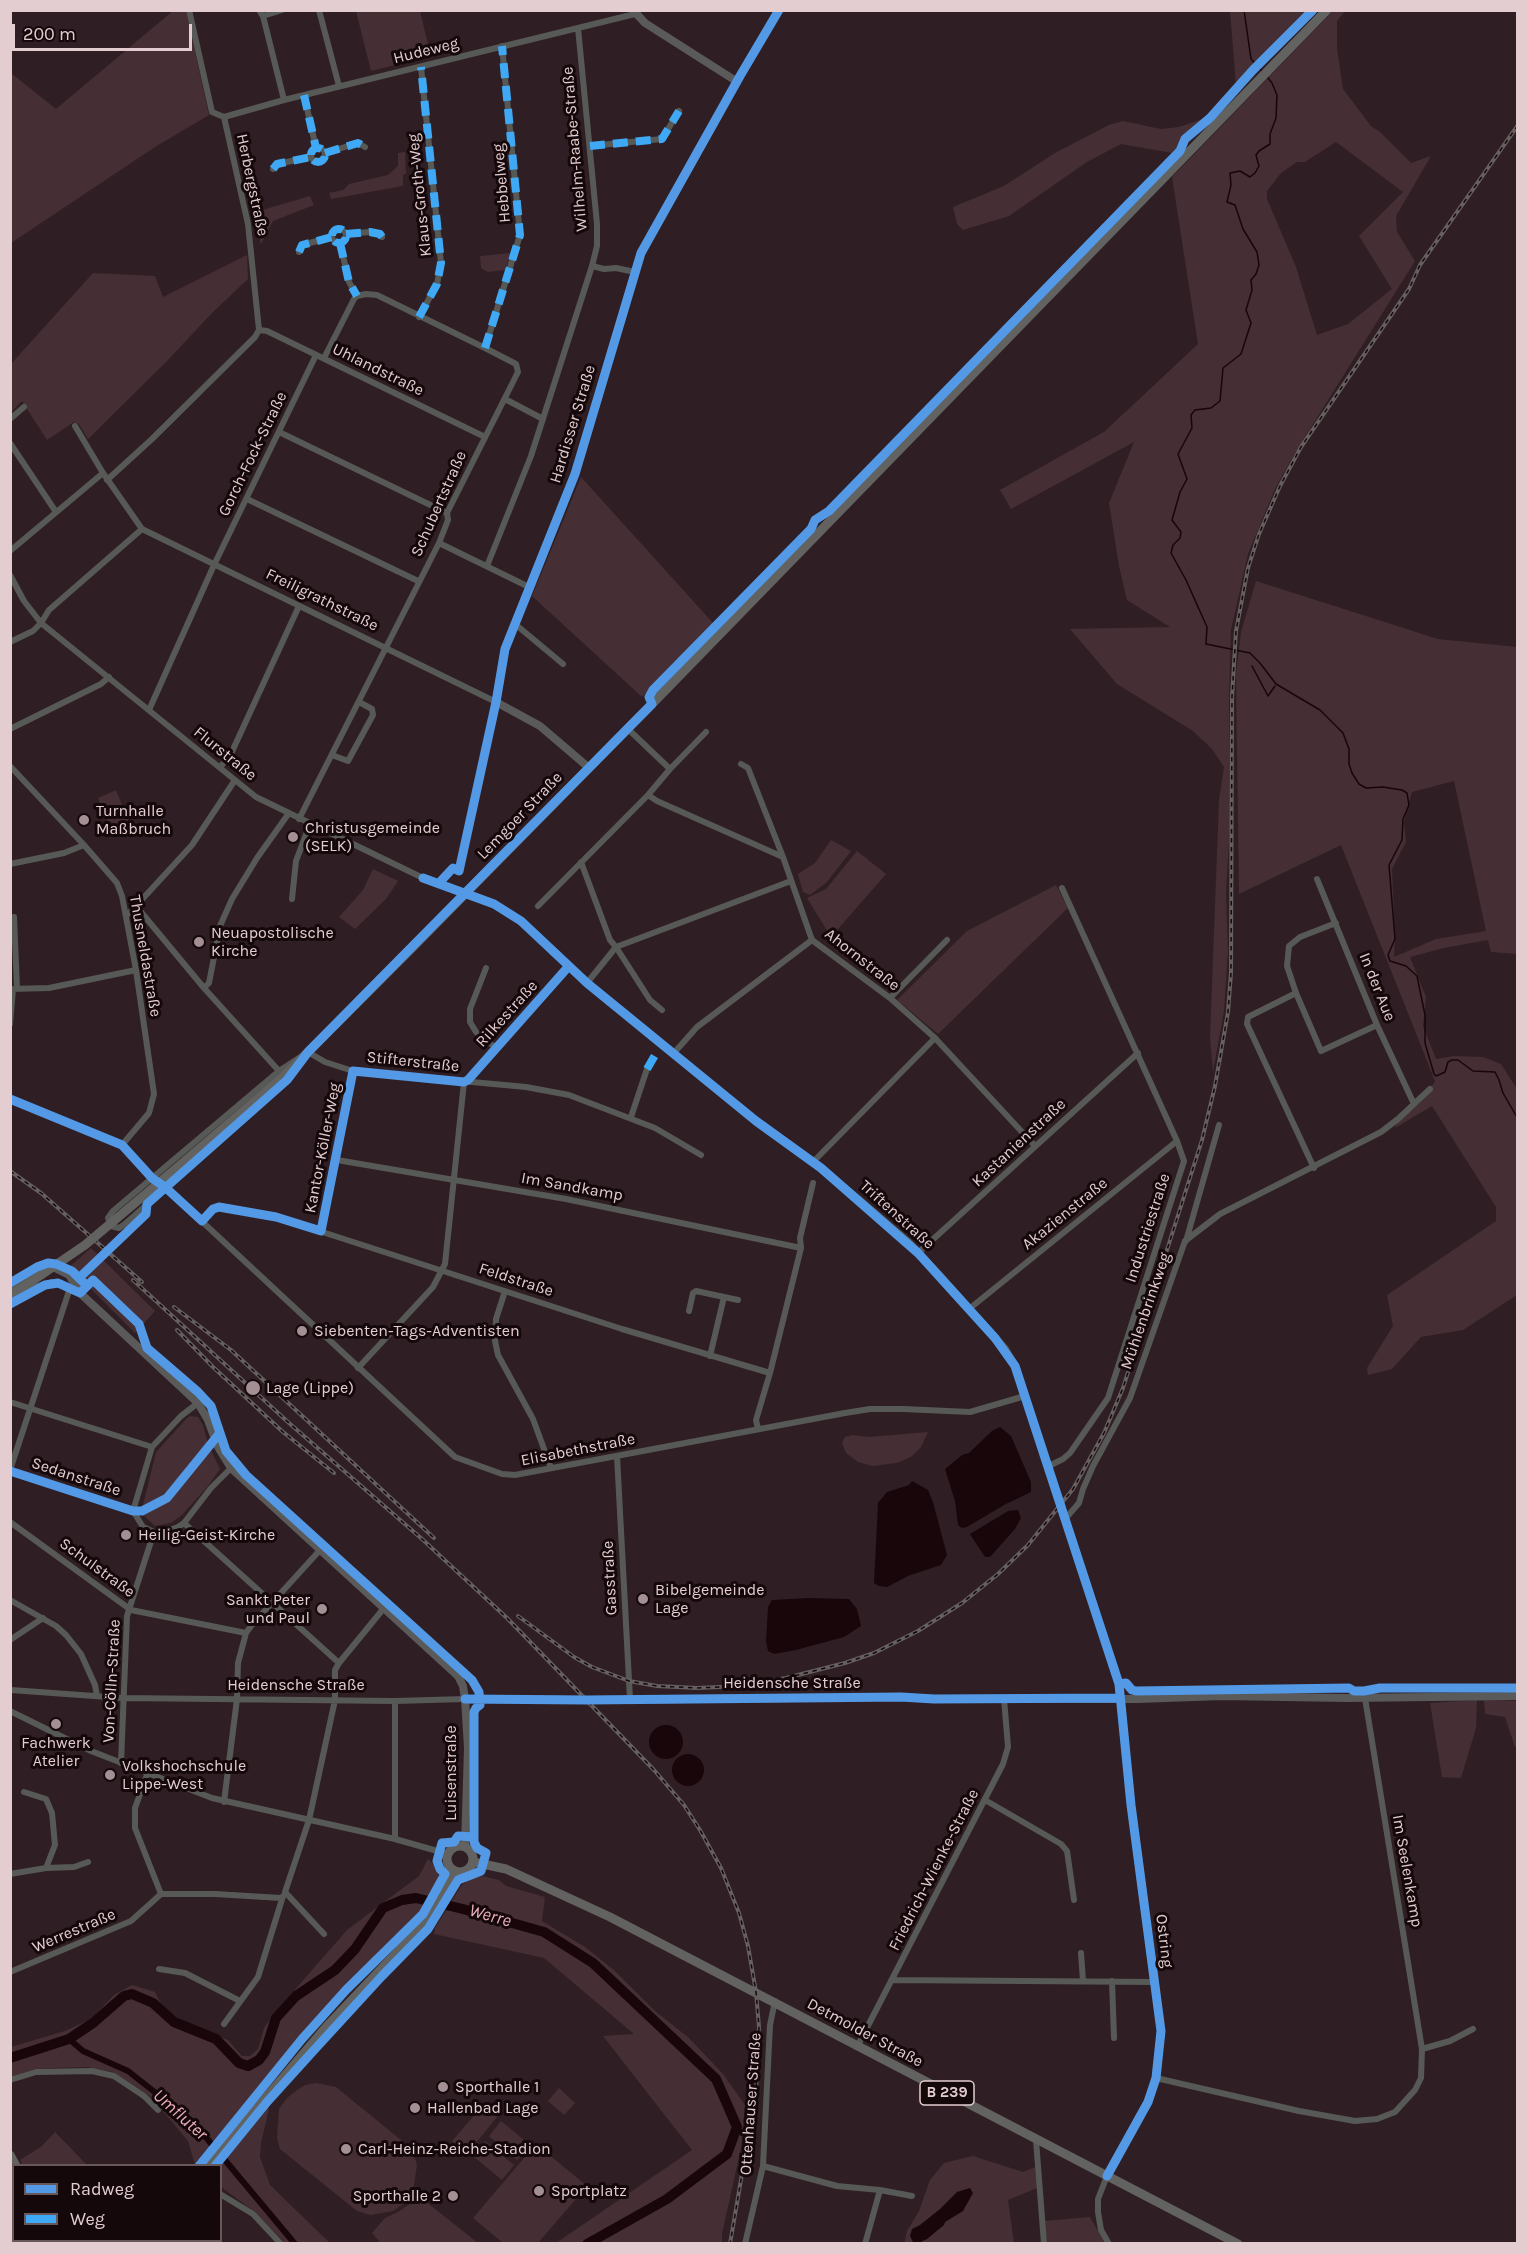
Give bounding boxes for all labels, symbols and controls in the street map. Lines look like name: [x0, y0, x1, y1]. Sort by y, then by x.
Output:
scale bar: [15, 12, 195, 50]
text: 200 m: [23, 23, 76, 45]
street label: Hudeweg: [391, 34, 461, 68]
street label: Wilhelm-Raabe-Straße: [558, 66, 592, 232]
street label: Herbergstraße: [232, 132, 272, 238]
street label: Klaus-Groth-Weg: [404, 132, 436, 258]
street label: Hebbelweg: [489, 143, 515, 223]
street label: Uhlandstraße: [329, 340, 427, 400]
street label: Hardisser Straße: [546, 363, 600, 485]
street label: Gorch-Fock-Straße: [215, 389, 291, 519]
street label: Schubertstraße: [407, 448, 471, 560]
street label: Freiligrathstraße: [263, 564, 381, 636]
street label: Flurstraße: [190, 723, 260, 785]
street label: Lemgoer Straße: [473, 768, 567, 864]
place label: Turnhalle Maßbruch: [96, 801, 171, 839]
marker: Turnhalle Maßbruch: [77, 813, 91, 827]
place label: Christusgemeinde (SELK): [305, 818, 440, 856]
marker: Christusgemeinde (SELK): [286, 830, 300, 844]
street label: Thusneldastraße: [125, 894, 165, 1018]
place label: Neuapostolische Kirche: [211, 923, 334, 961]
street label: Ahornstraße: [821, 925, 903, 995]
marker: Neuapostolische Kirche: [192, 935, 206, 949]
street label: In der Aue: [1355, 950, 1399, 1024]
street label: Rilkestraße: [472, 977, 542, 1051]
street label: Stifterstraße: [366, 1048, 460, 1076]
street label: Kantor-Köller-Weg: [301, 1081, 345, 1215]
street label: Kastanienstraße: [968, 1095, 1070, 1191]
street label: Im Sandkamp: [520, 1169, 624, 1205]
street label: Industriestraße: [1121, 1171, 1175, 1285]
street label: Akazienstraße: [1018, 1174, 1112, 1254]
street label: Triftenstraße: [856, 1176, 938, 1254]
street label: Mühlenbrinkweg: [1117, 1250, 1175, 1372]
street label: Feldstraße: [476, 1259, 556, 1301]
place label: Siebenten-Tags-Adventisten: [314, 1321, 520, 1341]
marker: Siebenten-Tags-Adventisten: [295, 1324, 309, 1338]
place label: Lage (Lippe): [266, 1378, 354, 1398]
marker: Lage (Lippe): [244, 1379, 262, 1397]
street label: Elisabethstraße: [519, 1430, 637, 1470]
street label: Sedanstraße: [29, 1454, 123, 1500]
place label: Heilig-Geist-Kirche: [138, 1525, 275, 1545]
marker: Heilig-Geist-Kirche: [119, 1528, 133, 1542]
street label: Schulstraße: [55, 1534, 139, 1602]
street label: Gasstraße: [598, 1540, 622, 1616]
place label: Bibelgemeinde Lage: [655, 1580, 764, 1618]
place label: Sankt Peter und Paul: [226, 1590, 310, 1628]
marker: Bibelgemeinde Lage: [636, 1592, 650, 1606]
marker: Sankt Peter und Paul: [315, 1602, 329, 1616]
street label: Von-Cölln-Straße: [99, 1619, 125, 1743]
street label: Heidensche Straße: [723, 1673, 861, 1693]
street label: Heidensche Straße: [227, 1675, 365, 1695]
marker: Fachwerk Atelier: [49, 1717, 63, 1731]
street label: Luisenstraße: [441, 1725, 461, 1821]
place label: Fachwerk Atelier: [21, 1733, 91, 1771]
place label: Volkshochschule Lippe-West: [122, 1756, 246, 1794]
marker: Volkshochschule Lippe-West: [103, 1768, 117, 1782]
street label: Friedrich-Wienke-Straße: [885, 1786, 983, 1954]
street label: Im Seelenkamp: [1388, 1813, 1426, 1929]
water label: Werre: [466, 1900, 514, 1932]
street label: Werrestraße: [29, 1905, 119, 1957]
street label: Ostring: [1151, 1913, 1177, 1969]
street label: Detmolder Straße: [804, 1994, 926, 2072]
street label: Ottenhauser Straße: [736, 2032, 766, 2176]
place label: Sporthalle 1: [455, 2077, 539, 2097]
marker: Sporthalle 1: [436, 2080, 450, 2094]
road number: B 239: [920, 2081, 974, 2105]
water label: Umfluter: [148, 2085, 212, 2145]
place label: Hallenbad Lage: [427, 2098, 538, 2118]
marker: Hallenbad Lage: [408, 2101, 422, 2115]
place label: Carl-Heinz-Reiche-Stadion: [358, 2139, 551, 2159]
marker: Carl-Heinz-Reiche-Stadion: [339, 2142, 353, 2156]
legend: [12, 2164, 222, 2242]
text: Radweg: [70, 2178, 134, 2200]
place label: Sportplatz: [551, 2181, 627, 2201]
marker: Sportplatz: [532, 2184, 546, 2198]
place label: Sporthalle 2: [353, 2186, 441, 2206]
marker: Sporthalle 2: [446, 2189, 460, 2203]
text: Weg: [70, 2208, 105, 2230]

